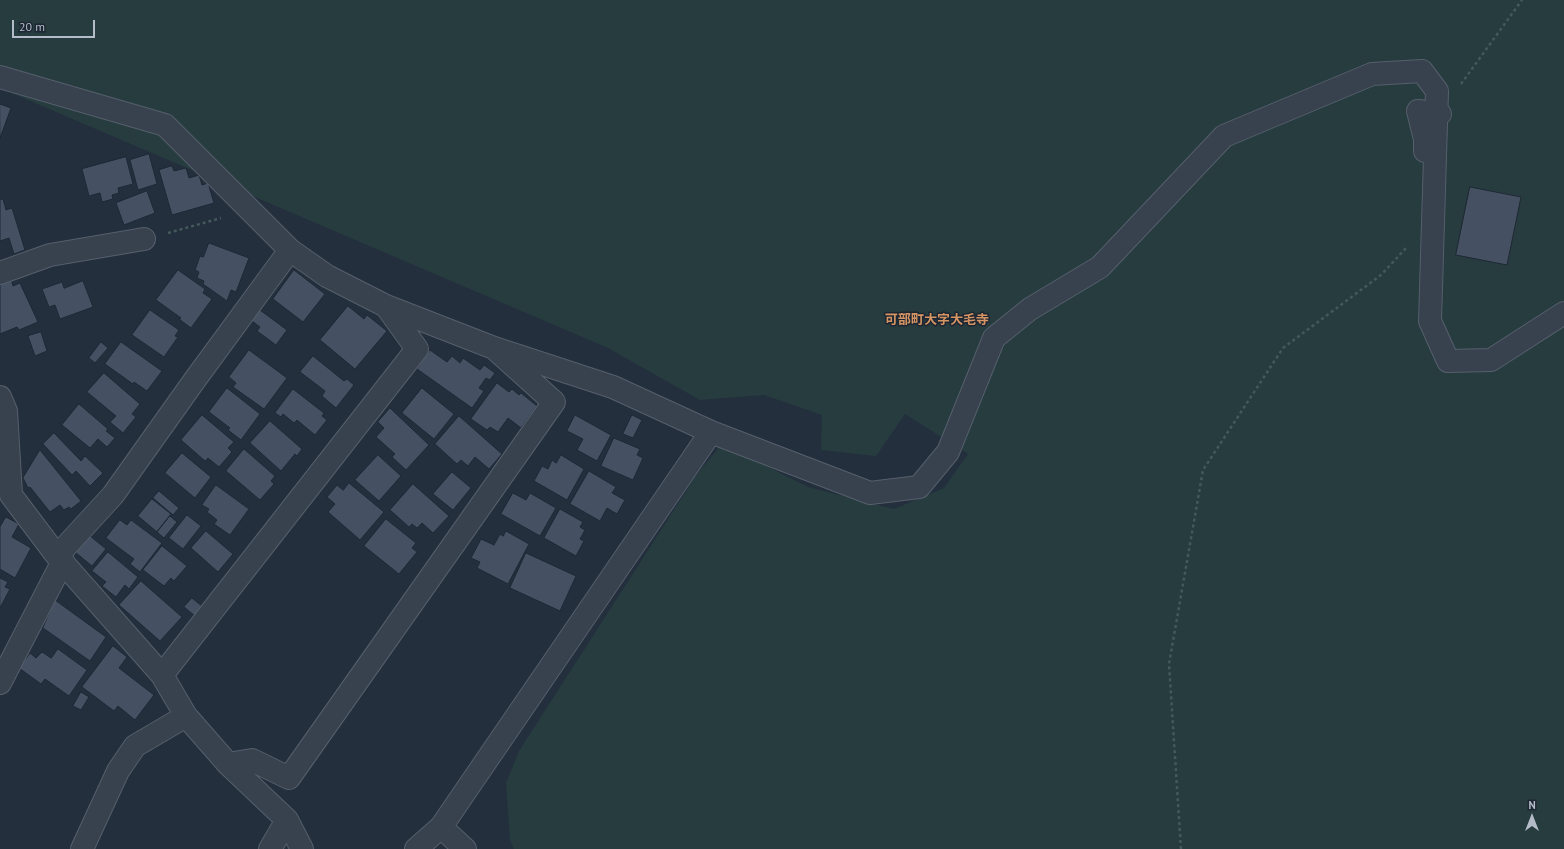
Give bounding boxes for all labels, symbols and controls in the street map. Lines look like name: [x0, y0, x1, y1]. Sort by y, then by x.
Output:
scale bar: [14, 12, 97, 38]
text: 20 m: [19, 19, 45, 34]
district label: 可部町大字大毛寺: [885, 312, 989, 328]
north arrow: [1512, 797, 1552, 837]
text: N: [1528, 798, 1536, 812]

